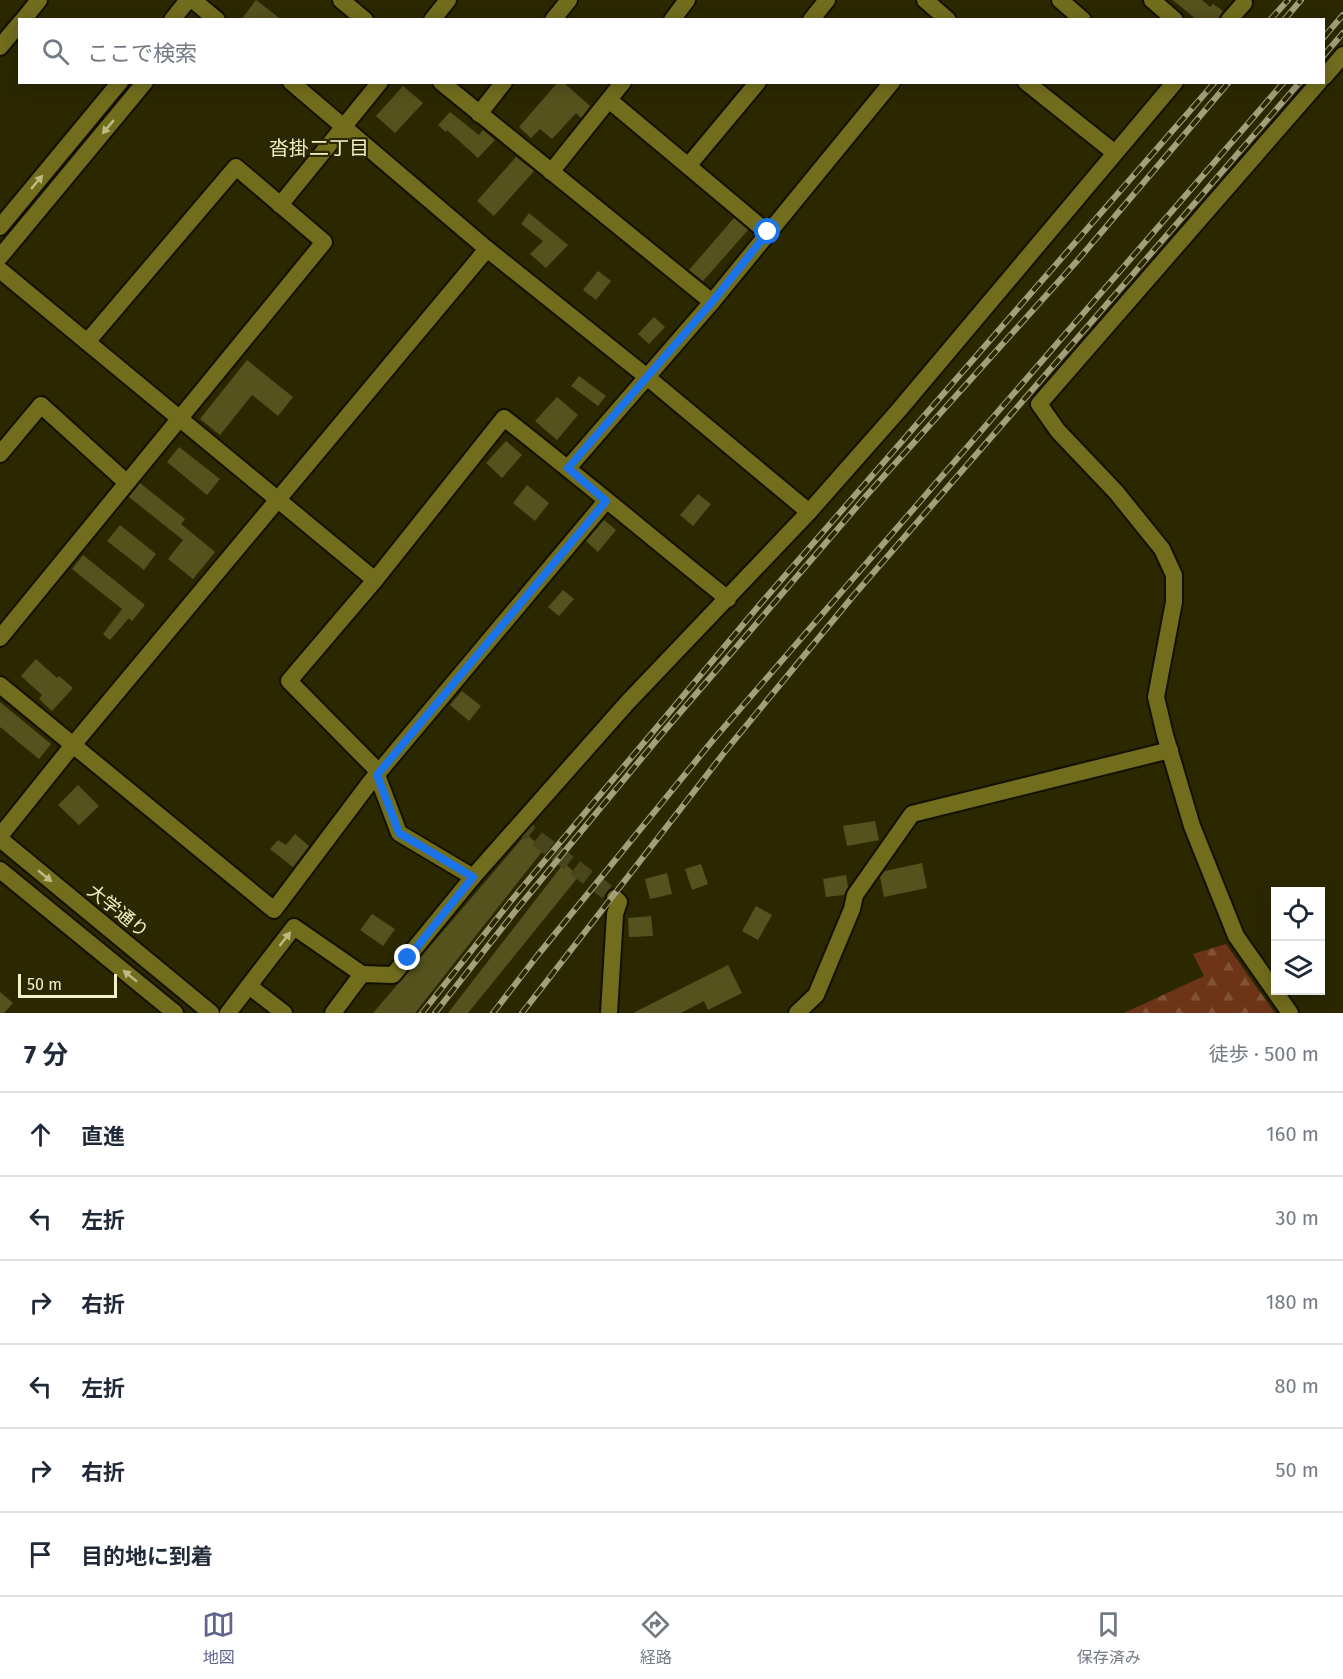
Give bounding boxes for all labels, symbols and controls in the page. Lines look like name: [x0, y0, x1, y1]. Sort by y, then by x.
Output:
search box: [18, 18, 1325, 84]
icon: search: [39, 35, 72, 68]
text: ここで検索: [87, 40, 197, 67]
one-way arrow: [102, 120, 114, 135]
district label: 沓掛二丁目: [269, 136, 369, 160]
one-way arrow: [31, 174, 44, 190]
route start: [754, 218, 780, 244]
one-way arrow: [37, 870, 53, 883]
street label: 大学通り: [83, 880, 153, 942]
map controls: [1271, 887, 1325, 995]
button: locate: [1271, 887, 1325, 941]
one-way arrow: [279, 932, 291, 948]
button: layers: [1271, 941, 1325, 995]
route end: [394, 944, 420, 970]
one-way arrow: [123, 970, 138, 983]
scale bar: [18, 971, 117, 998]
text: 50 m: [27, 975, 62, 994]
text: 7 分: [24, 1040, 68, 1071]
text: 徒歩 · 500 m: [1209, 1042, 1319, 1066]
icon: ahead: [24, 1118, 57, 1151]
text: 160 m: [1266, 1122, 1319, 1146]
text: 直進: [81, 1123, 125, 1150]
icon: left: [24, 1202, 57, 1235]
text: 30 m: [1275, 1206, 1319, 1230]
text: 左折: [81, 1207, 125, 1234]
icon: right: [24, 1286, 57, 1319]
text: 180 m: [1266, 1290, 1319, 1314]
text: 右折: [81, 1291, 125, 1318]
icon: left: [24, 1370, 57, 1403]
text: 80 m: [1274, 1374, 1319, 1398]
text: 左折: [81, 1375, 125, 1402]
icon: right: [24, 1454, 57, 1487]
text: 50 m: [1275, 1458, 1319, 1482]
text: 右折: [81, 1459, 125, 1486]
icon: arrive: [24, 1538, 57, 1571]
text: 目的地に到着: [81, 1543, 213, 1570]
tab: 地図: [202, 1608, 235, 1668]
tab: 経路: [639, 1608, 672, 1668]
tab: 保存済み: [1077, 1608, 1141, 1668]

